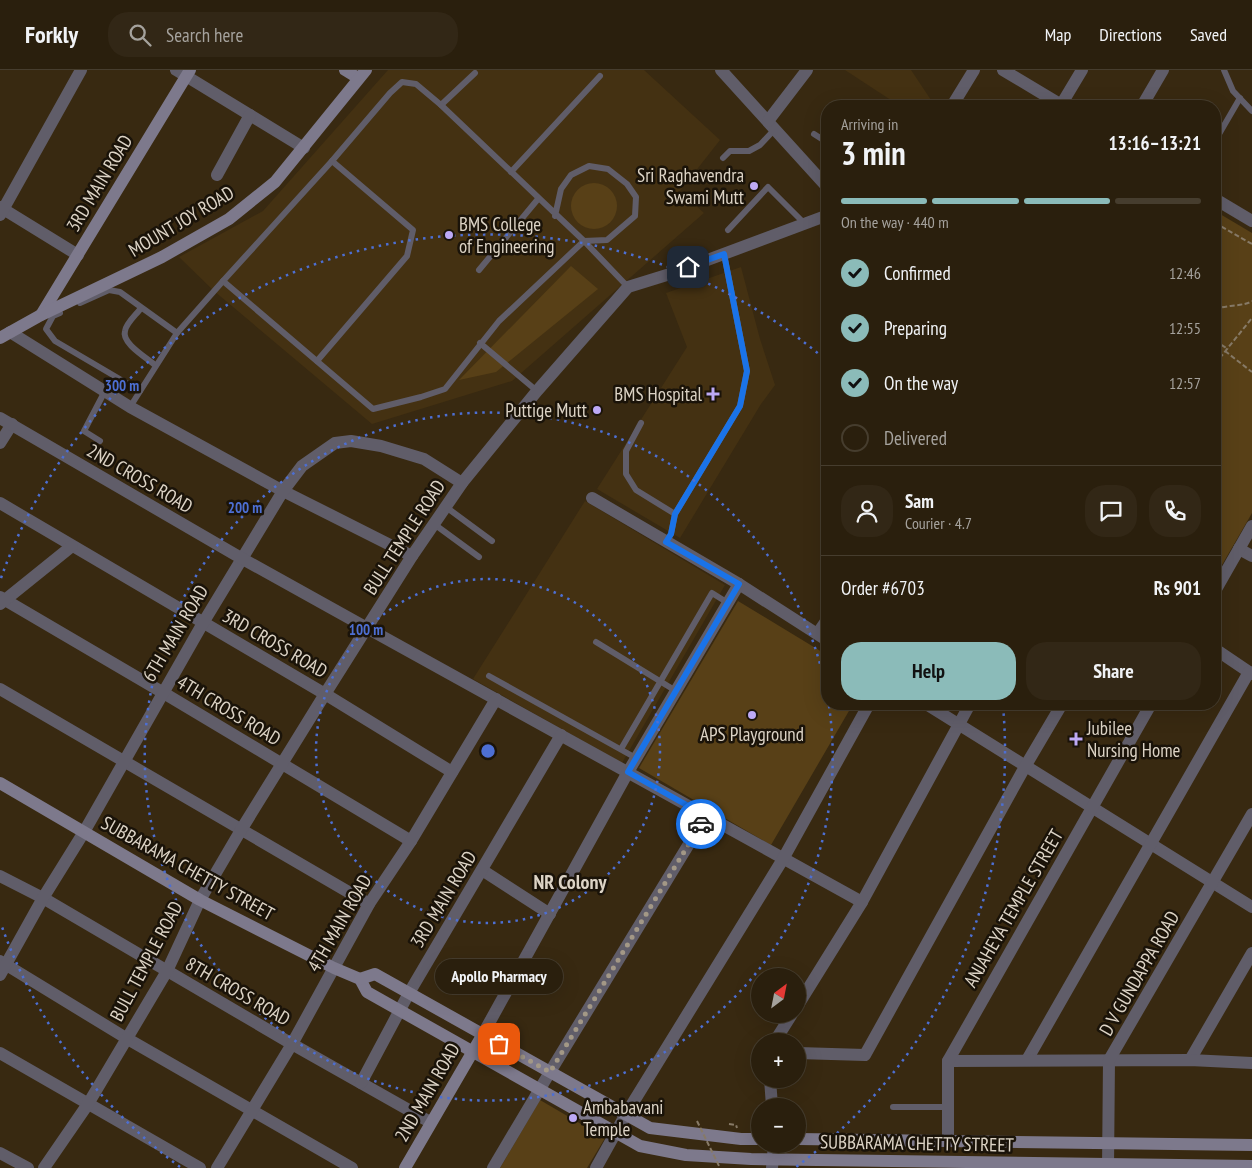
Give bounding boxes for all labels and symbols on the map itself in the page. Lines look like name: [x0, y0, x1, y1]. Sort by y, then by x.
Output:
street label: 3RD MAIN ROAD: [61, 130, 137, 236]
place label: Sri Raghavendra Swami Mutt: [637, 163, 745, 209]
street label: MOUNT JOY ROAD: [124, 180, 238, 262]
marker: Sri Raghavendra Swami Mutt: [748, 180, 760, 192]
place label: BMS College of Engineering: [459, 212, 555, 258]
marker: BMS College of Engineering: [443, 229, 455, 241]
pin: [667, 246, 709, 288]
text: 300 m: [105, 376, 139, 395]
place label: BMS Hospital: [614, 382, 703, 406]
marker: BMS Hospital: [706, 387, 720, 401]
place label: Puttige Mutt: [505, 398, 588, 422]
marker: Puttige Mutt: [591, 404, 603, 416]
street label: 2ND CROSS ROAD: [83, 438, 197, 518]
street label: BULL TEMPLE ROAD: [358, 475, 450, 599]
text: 200 m: [228, 498, 262, 517]
street label: 6TH MAIN ROAD: [137, 580, 213, 686]
street label: 3RD CROSS ROAD: [218, 603, 332, 683]
text: 100 m: [349, 620, 383, 639]
street label: 4TH CROSS ROAD: [173, 670, 285, 750]
marker: APS Playground: [746, 709, 758, 721]
place label: Jubilee Nursing Home: [1086, 716, 1181, 762]
place label: APS Playground: [700, 722, 804, 746]
marker: Jubilee Nursing Home: [1069, 732, 1083, 746]
centre of rings: [479, 742, 497, 760]
courier: [676, 799, 726, 849]
street label: SUBBARAMA CHETTY STREET: [97, 810, 279, 926]
street label: ANJAHEYA TEMPLE STREET: [958, 824, 1068, 991]
street label: 3RD MAIN ROAD: [405, 846, 481, 952]
district label: NR Colony: [534, 869, 607, 895]
street label: 4TH MAIN ROAD: [301, 870, 377, 976]
street label: BULL TEMPLE ROAD: [104, 897, 188, 1025]
street label: D V GUNDAPPA ROAD: [1094, 906, 1184, 1040]
street label: 8TH CROSS ROAD: [181, 951, 295, 1031]
callout: Apollo Pharmacy: [435, 959, 563, 994]
north arrow: [751, 968, 806, 1022]
pin: [478, 1023, 520, 1065]
street label: 2ND MAIN ROAD: [389, 1038, 465, 1146]
place label: Ambabavani Temple: [583, 1095, 663, 1141]
marker: Ambabavani Temple: [567, 1112, 579, 1124]
street label: SUBBARAMA CHETTY STREET: [820, 1129, 1015, 1157]

